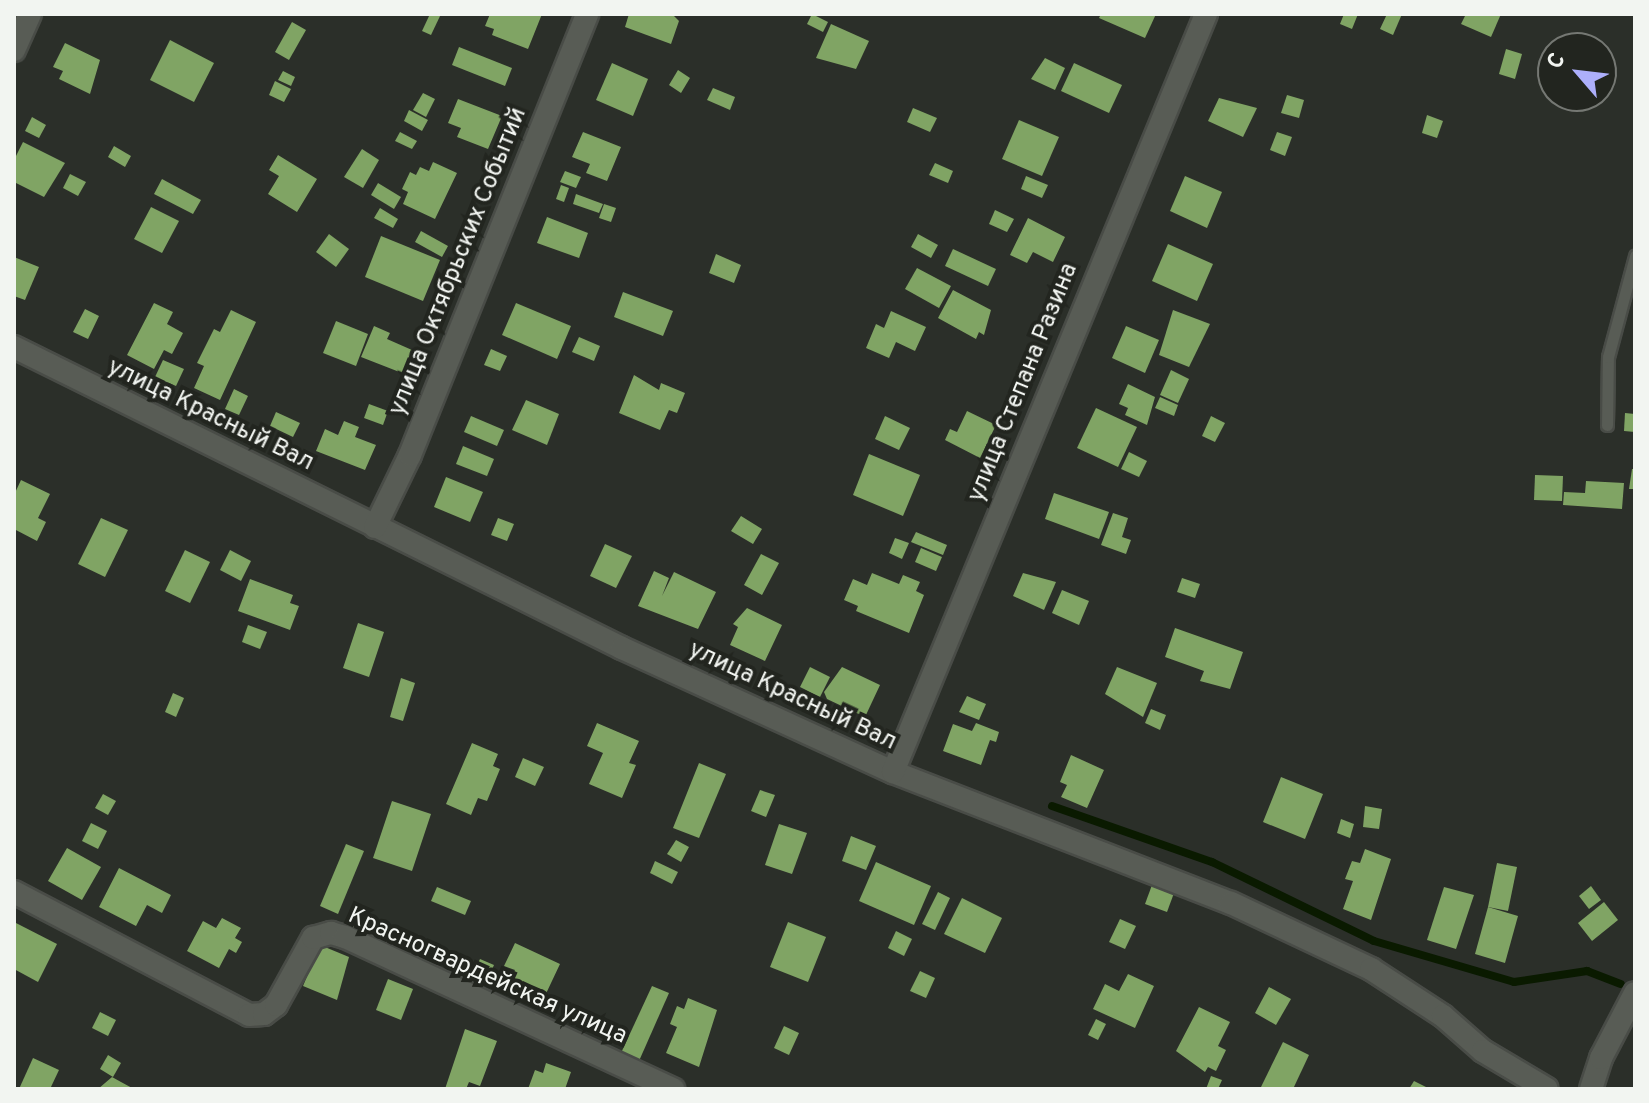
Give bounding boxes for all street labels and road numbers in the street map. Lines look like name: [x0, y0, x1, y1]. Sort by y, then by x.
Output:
street label: улица Октябрьских Событий: [384, 104, 534, 420]
street label: улица Степана Разина: [963, 259, 1085, 507]
street label: улица Красный Вал: [102, 354, 318, 478]
street label: улица Красный Вал: [684, 636, 900, 758]
street label: Красногвардейская улица: [343, 902, 631, 1052]

